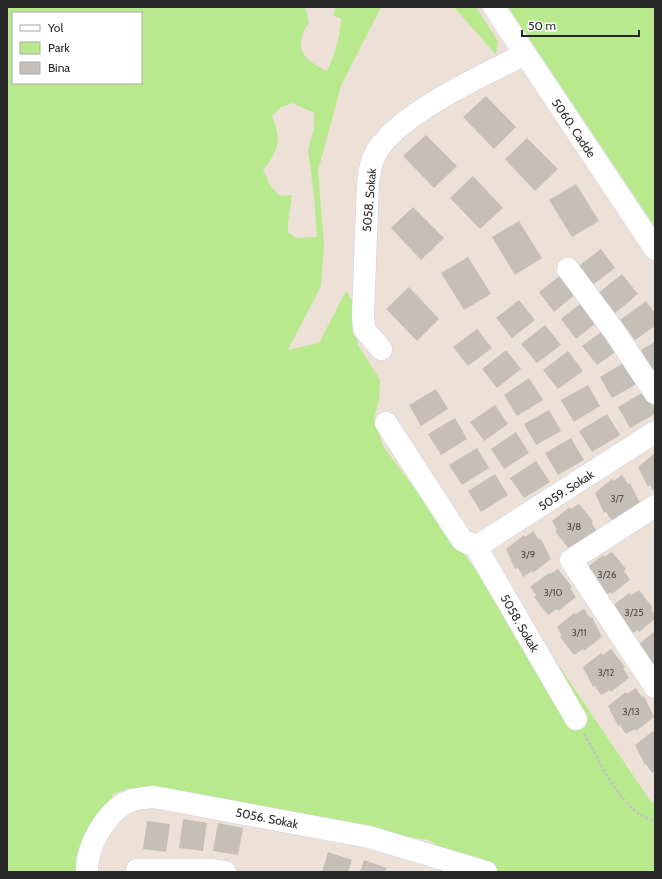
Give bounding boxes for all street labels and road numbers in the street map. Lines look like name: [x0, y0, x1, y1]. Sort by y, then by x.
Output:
street label: 5060. Cadde: [549, 96, 599, 160]
street label: 5058. Sokak: [359, 167, 379, 232]
street label: 5059. Sokak: [535, 466, 597, 513]
street label: 5058. Sokak: [498, 592, 543, 655]
street label: 5056. Sokak: [234, 805, 300, 832]

